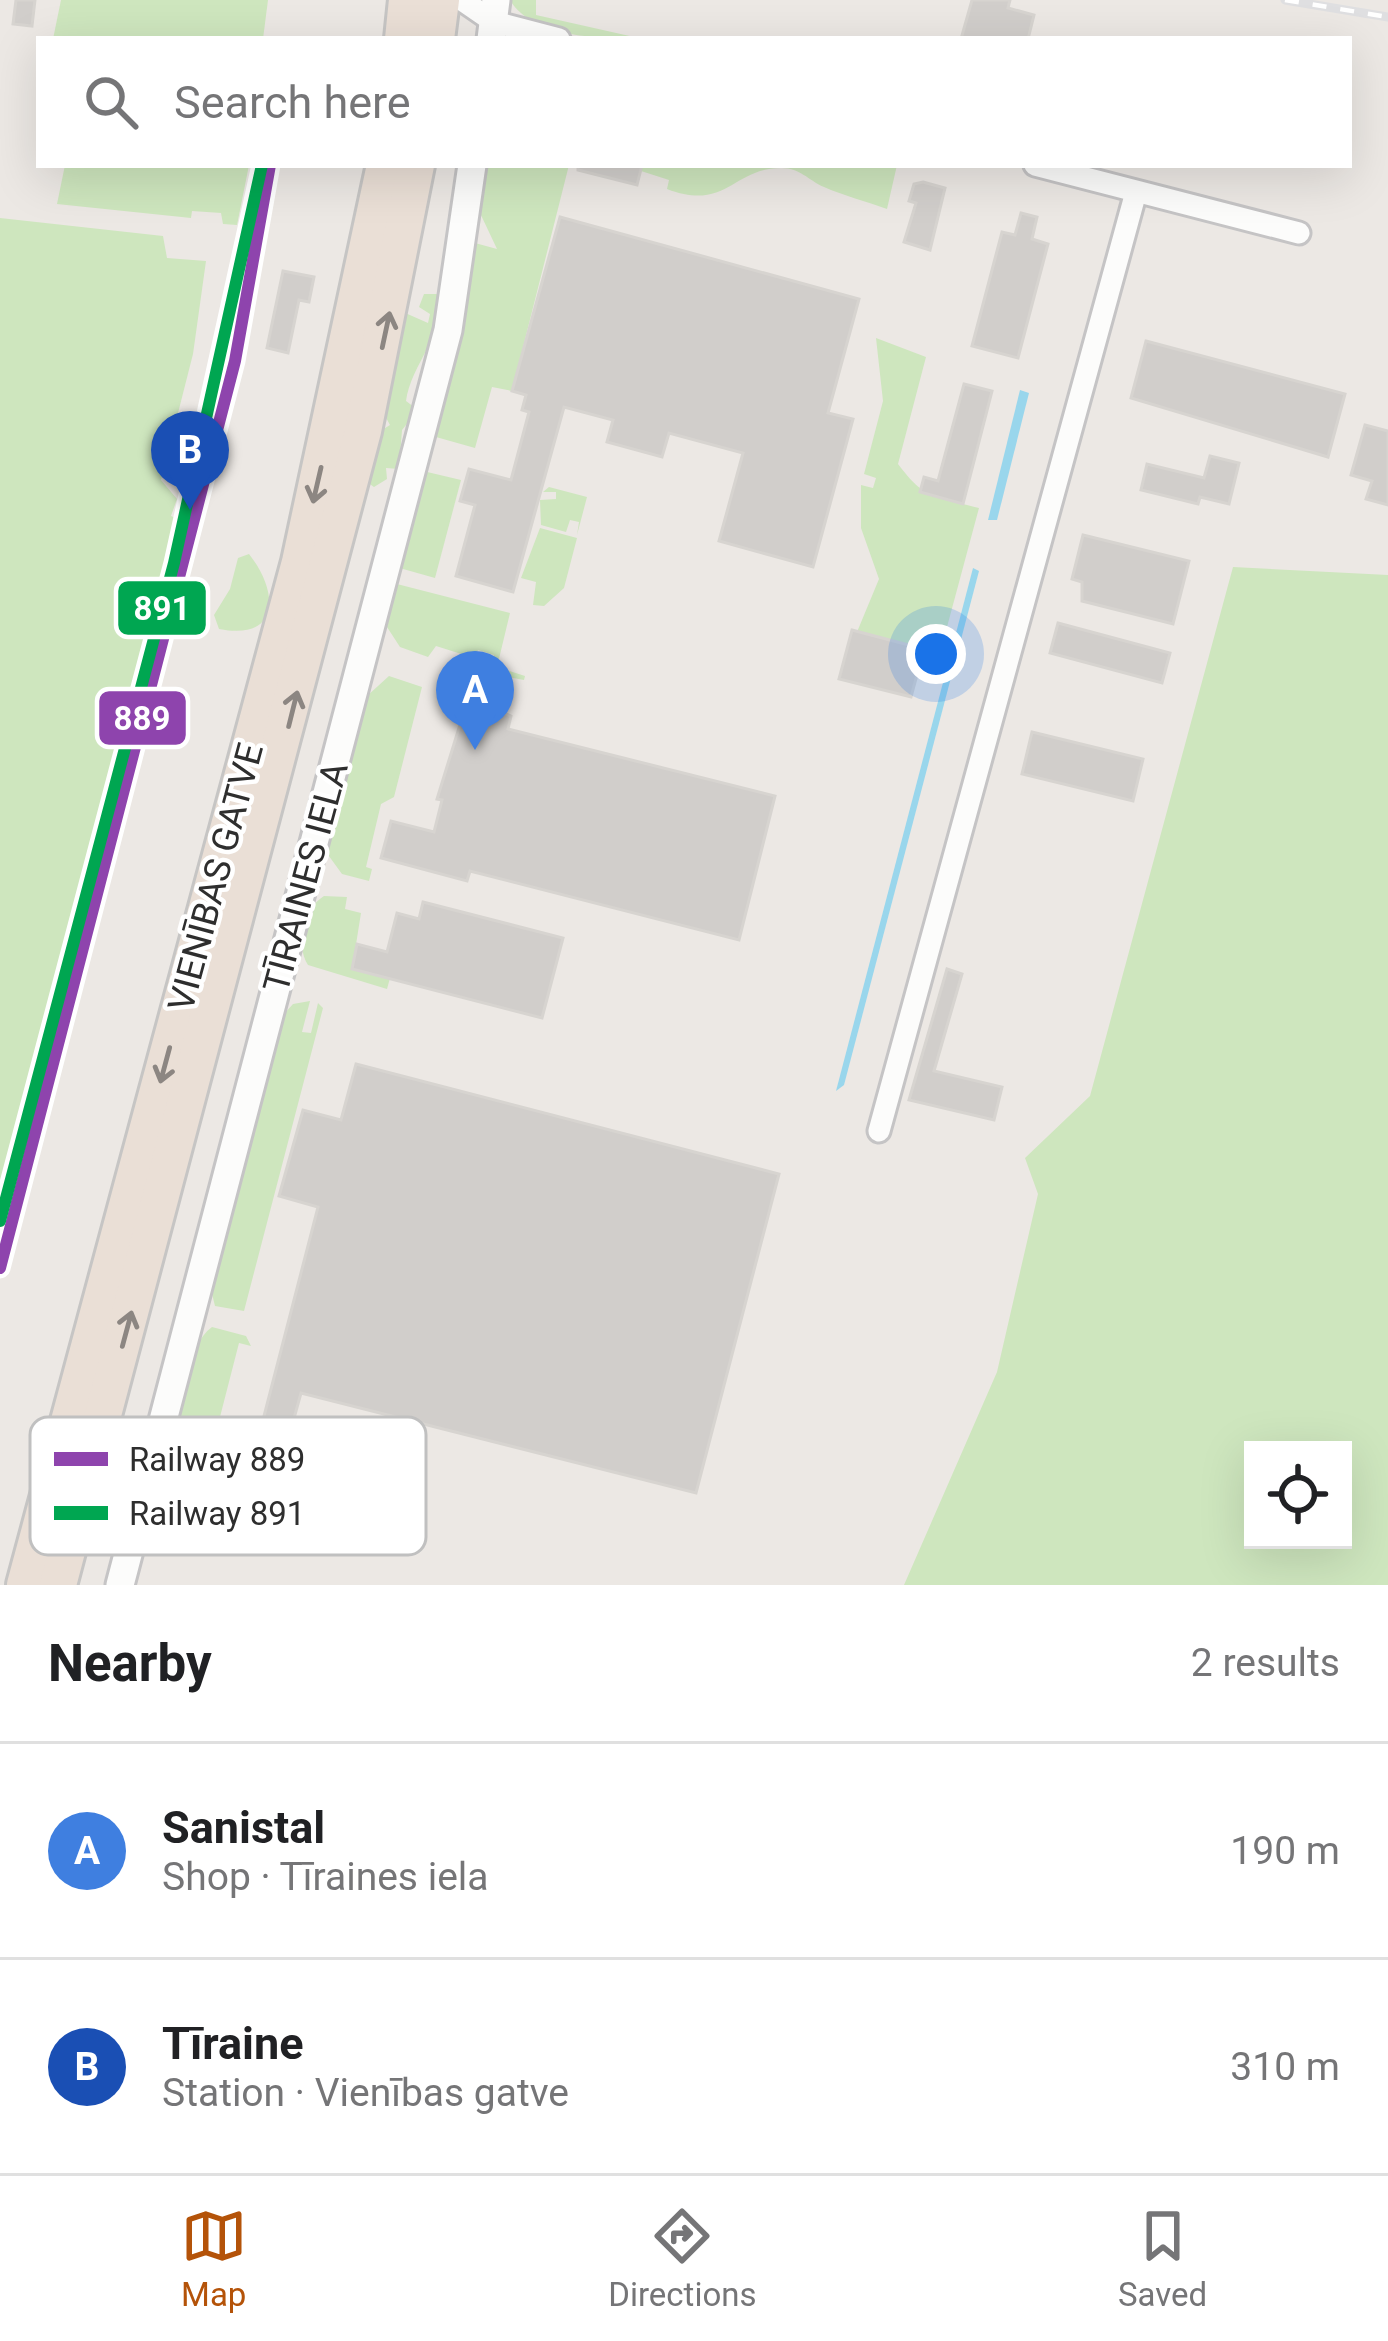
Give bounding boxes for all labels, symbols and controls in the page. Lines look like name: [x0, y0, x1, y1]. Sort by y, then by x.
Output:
search box: [36, 36, 1352, 168]
icon: search: [78, 69, 144, 135]
text: Search here: [174, 76, 411, 129]
one-way arrow: [376, 312, 398, 351]
pin: B: [151, 411, 229, 510]
one-way arrow: [305, 465, 327, 503]
line badge: 891: [116, 579, 208, 637]
text: 891: [134, 589, 190, 628]
your location: [906, 624, 966, 684]
pin: A: [436, 651, 514, 750]
line badge: 889: [97, 689, 188, 747]
one-way arrow: [283, 691, 305, 729]
text: 889: [114, 699, 170, 738]
street label: VIENĪBAS GATVE: [160, 739, 272, 1016]
street label: TĪRAINES IELA: [255, 757, 357, 997]
one-way arrow: [152, 1045, 174, 1083]
one-way arrow: [117, 1311, 139, 1349]
legend: [30, 1417, 426, 1555]
text: Railway 889: [129, 1440, 305, 1479]
map controls: [1244, 1441, 1352, 1549]
button: locate: [1244, 1441, 1352, 1549]
text: Railway 891: [129, 1494, 305, 1533]
text: Nearby: [48, 1634, 212, 1693]
text: 2 results: [1191, 1640, 1340, 1686]
text: Sanistal: [162, 1801, 325, 1854]
text: A: [74, 1828, 100, 1874]
text: 190 m: [1230, 1828, 1340, 1874]
text: Shop · Tīraines iela: [162, 1854, 489, 1900]
text: Tīraine: [162, 2017, 303, 2070]
text: B: [75, 2044, 99, 2090]
text: 310 m: [1230, 2044, 1340, 2090]
text: Station · Vienības gatve: [162, 2070, 569, 2116]
tab: Map: [181, 2203, 247, 2314]
tab: Directions: [608, 2203, 757, 2314]
tab: Saved: [1118, 2203, 1207, 2314]

